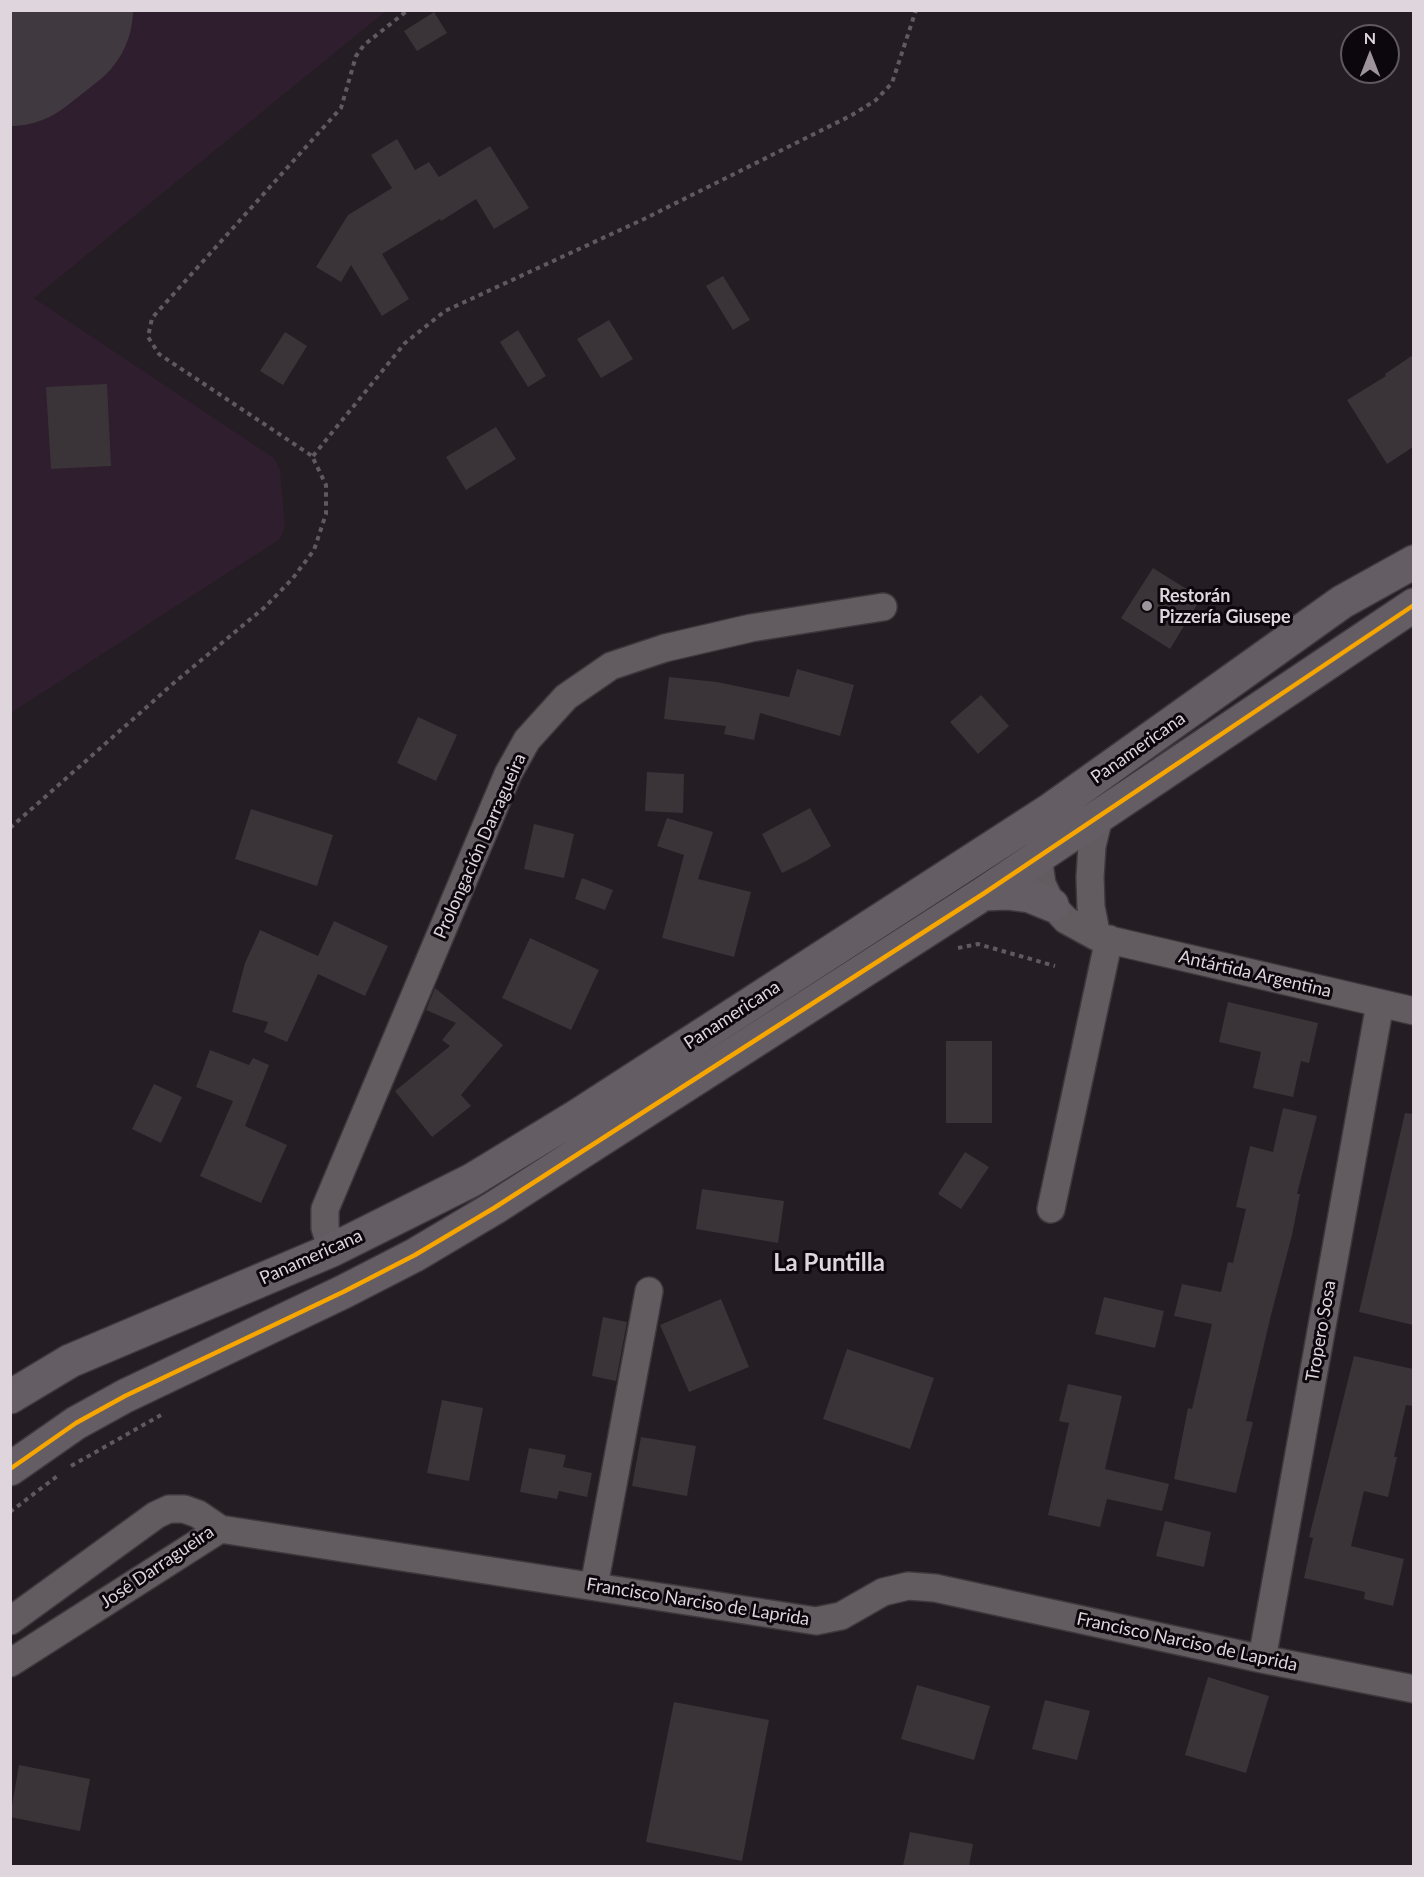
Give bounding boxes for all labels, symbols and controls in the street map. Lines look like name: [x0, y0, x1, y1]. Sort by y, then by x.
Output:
north arrow: [1340, 24, 1400, 84]
text: N: [1364, 28, 1376, 47]
place label: Restorán Pizzería Giusepe: [1159, 585, 1291, 628]
marker: Restorán Pizzería Giusepe: [1140, 599, 1154, 613]
street label: Panamericana: [1087, 708, 1189, 788]
street label: Prolongación Darragueira: [429, 750, 531, 942]
street label: Antártida Argentina: [1177, 946, 1333, 1002]
street label: Panamericana: [680, 976, 784, 1054]
street label: Panamericana: [256, 1225, 366, 1289]
district label: La Puntilla: [773, 1249, 885, 1277]
street label: Tropero Sosa: [1301, 1279, 1341, 1383]
street label: José Darragueira: [96, 1521, 218, 1613]
street label: Francisco Narciso de Laprida: [585, 1574, 811, 1630]
street label: Francisco Narciso de Laprida: [1075, 1608, 1299, 1676]

